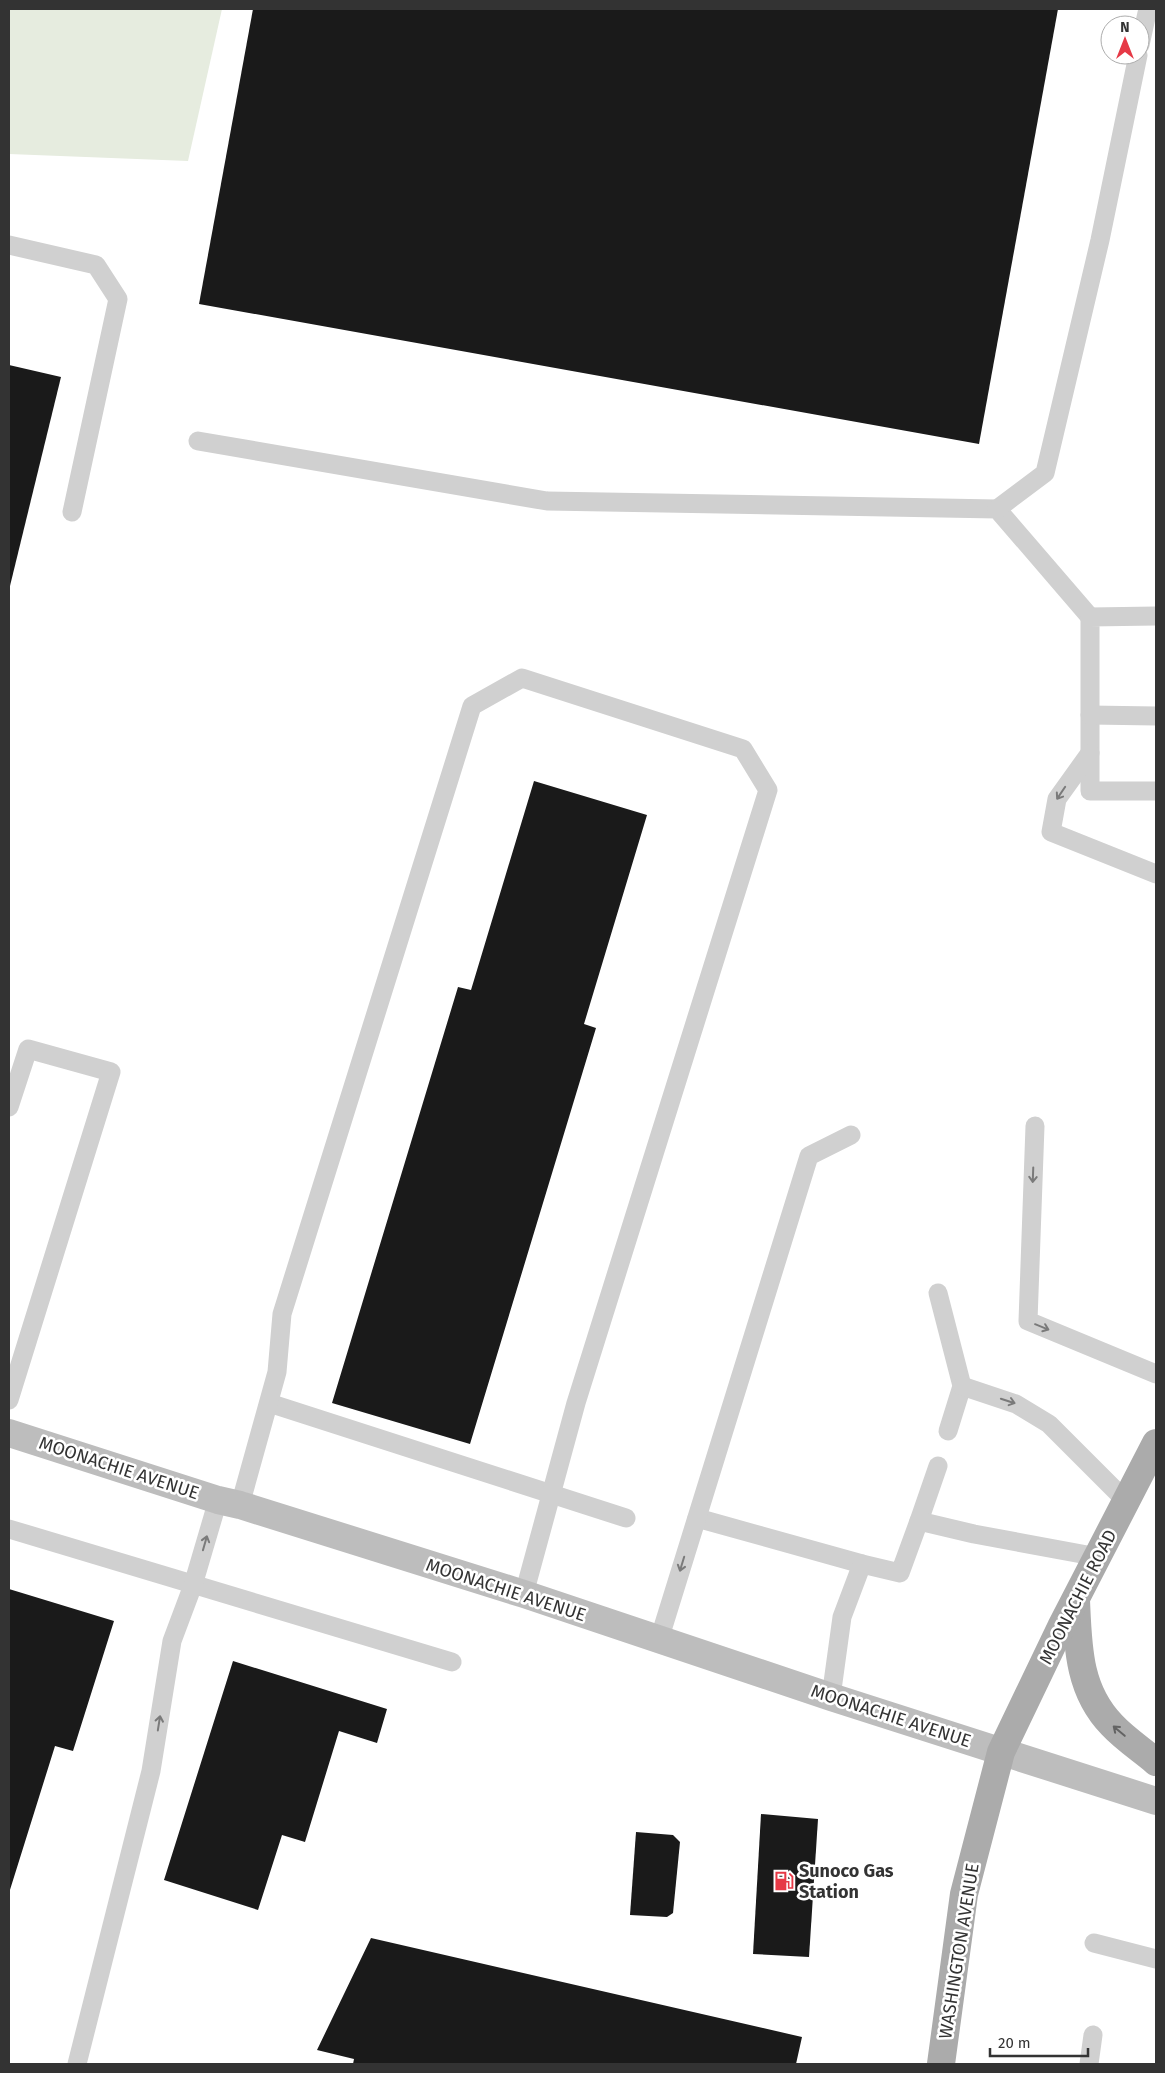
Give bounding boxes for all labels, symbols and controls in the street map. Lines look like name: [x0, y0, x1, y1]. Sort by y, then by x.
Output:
north arrow: [1100, 15, 1150, 65]
text: N: [1120, 19, 1130, 36]
one-way arrow: [1056, 786, 1066, 800]
one-way arrow: [1029, 1167, 1038, 1183]
one-way arrow: [1034, 1323, 1049, 1333]
one-way arrow: [1000, 1397, 1015, 1406]
street label: MOONACHIE AVENUE: [36, 1432, 202, 1504]
street label: MOONACHIE ROAD: [1035, 1526, 1121, 1668]
one-way arrow: [201, 1535, 211, 1551]
street label: MOONACHIE AVENUE: [423, 1554, 589, 1626]
one-way arrow: [677, 1556, 687, 1572]
street label: MOONACHIE AVENUE: [808, 1680, 974, 1752]
one-way arrow: [154, 1715, 164, 1731]
one-way arrow: [1112, 1725, 1125, 1736]
place label: Sunoco Gas Station: [799, 1860, 894, 1903]
street label: WASHINGTON AVENUE: [934, 1862, 984, 2040]
fuel station icon: Sunoco Gas Station: [773, 1870, 795, 1892]
scale bar: [990, 2026, 1088, 2058]
text: 20 m: [998, 2034, 1031, 2052]

